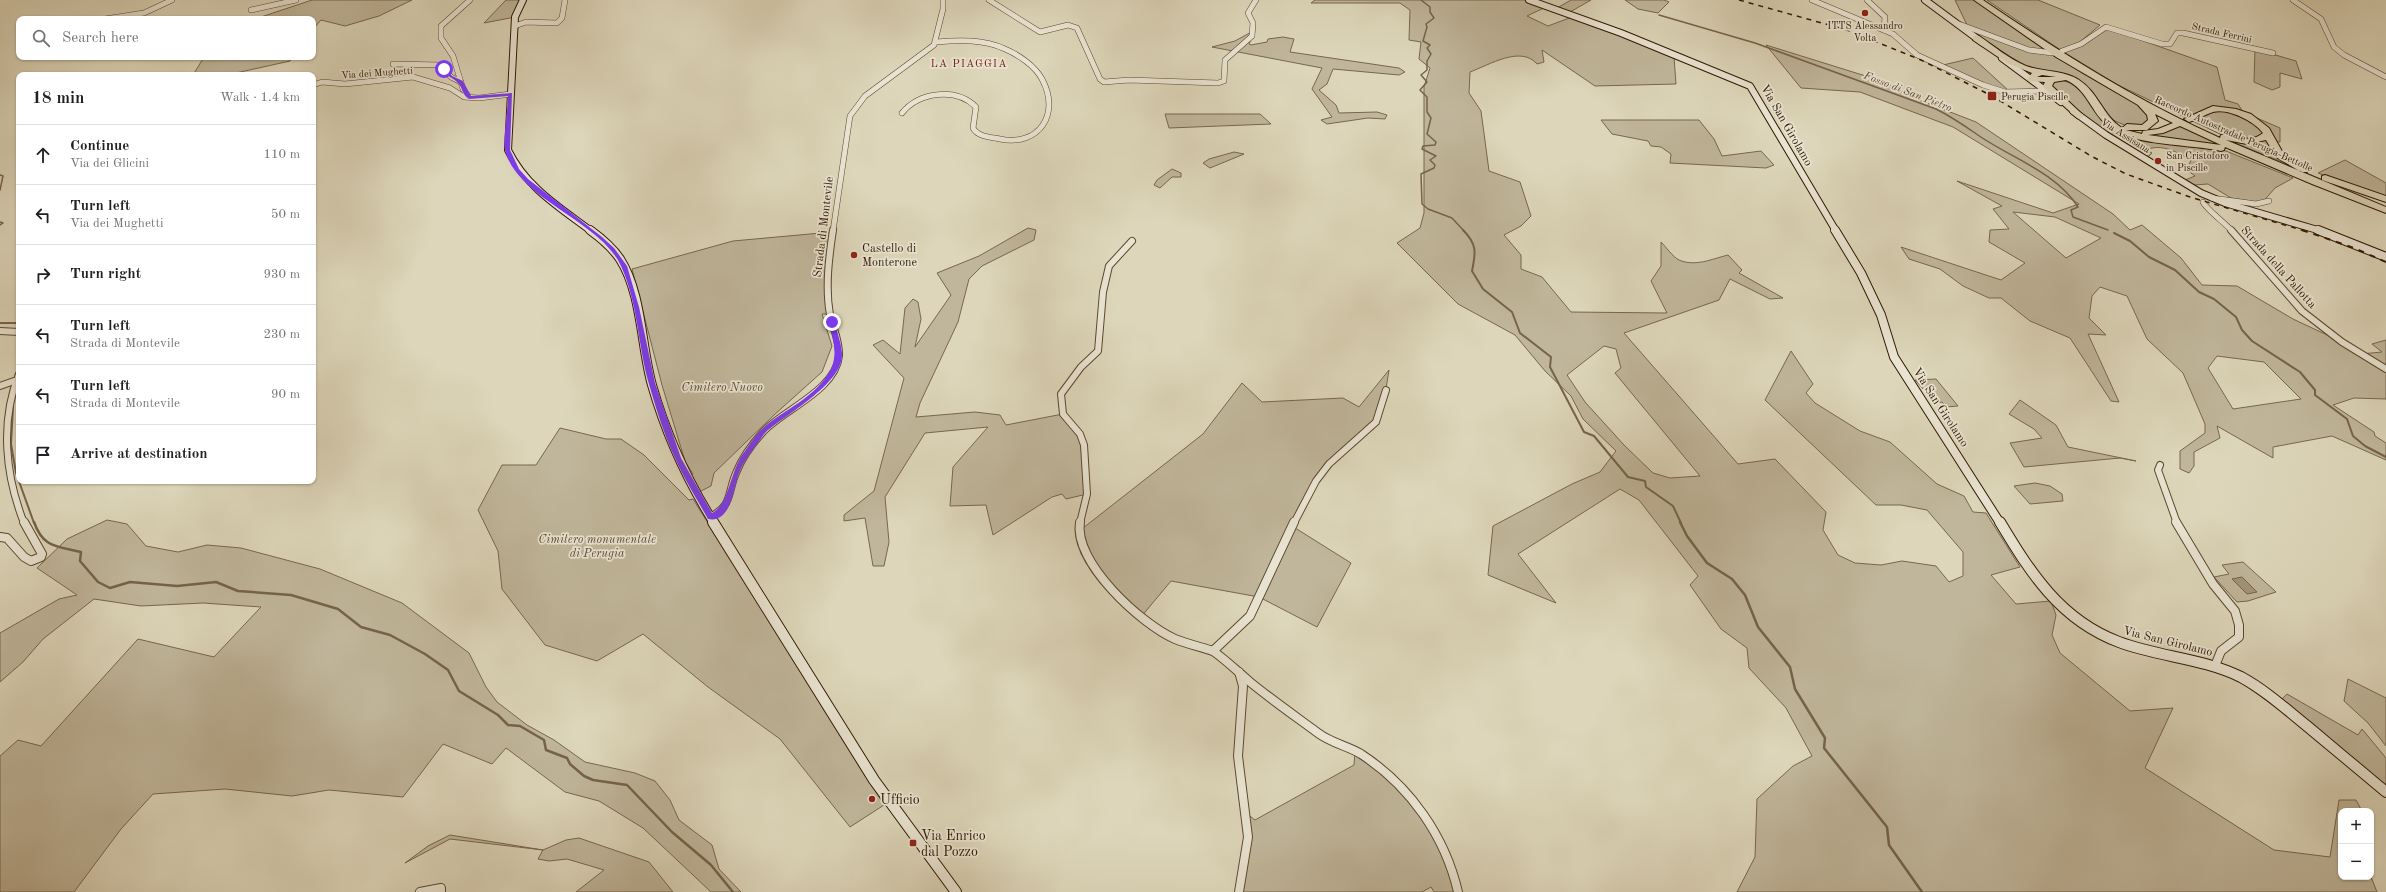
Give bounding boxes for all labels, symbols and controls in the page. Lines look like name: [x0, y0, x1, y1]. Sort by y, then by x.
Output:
marker: ITTS Alessandro Volta: [1860, 8, 1870, 18]
search box: [16, 16, 316, 60]
place label: ITTS Alessandro Volta: [1827, 21, 1903, 43]
street label: Strada Ferrini: [2191, 21, 2253, 45]
icon: search: [30, 27, 52, 49]
text: Search here: [62, 31, 139, 46]
district label: LA PIAGGIA: [930, 59, 1008, 70]
route start: [435, 60, 453, 78]
street label: Via dei Mughetti: [341, 65, 414, 80]
water label: Fosso di San Pietro: [1861, 70, 1953, 114]
street label: Via San Girolamo: [1758, 83, 1814, 168]
text: 18 min: [32, 90, 85, 107]
marker: Perugia Piscille: [1986, 90, 1998, 102]
text: Walk · 1.4 km: [220, 91, 300, 104]
place label: Perugia Piscille: [2001, 92, 2068, 102]
street label: Raccordo Autostradale Perugia-Bettolle: [2153, 94, 2315, 174]
street label: Via Assisana: [2099, 117, 2152, 155]
text: Continue: [70, 139, 129, 154]
icon: ahead: [32, 144, 54, 166]
text: 110 m: [263, 148, 300, 161]
place label: San Cristoforo in Piscille: [2166, 151, 2229, 173]
marker: San Cristoforo in Piscille: [2153, 156, 2163, 166]
text: Via dei Glicini: [70, 157, 149, 170]
street label: Strada di Montevile: [812, 176, 836, 278]
text: Turn left: [70, 199, 130, 214]
icon: left: [32, 204, 54, 226]
text: 50 m: [271, 208, 300, 221]
text: Via dei Mughetti: [70, 217, 163, 230]
street label: Strada della Pallotta: [2238, 224, 2318, 311]
place label: Castello di Monterone: [862, 243, 918, 269]
marker: Castello di Monterone: [849, 250, 859, 260]
icon: right: [32, 264, 54, 286]
text: Turn right: [70, 267, 141, 282]
text: 930 m: [263, 268, 300, 281]
route end: [823, 313, 841, 331]
text: Turn left: [70, 319, 130, 334]
icon: left: [32, 324, 54, 346]
text: 230 m: [263, 328, 300, 341]
text: Strada di Montevile: [70, 337, 180, 350]
street label: Via San Girolamo: [1910, 366, 1970, 449]
text: Turn left: [70, 379, 130, 394]
park label: Cimitero Nuovo: [681, 382, 763, 394]
icon: left: [32, 384, 54, 406]
text: 90 m: [271, 388, 300, 401]
text: Strada di Montevile: [70, 397, 180, 410]
icon: arrive: [32, 444, 54, 466]
text: Arrive at destination: [70, 447, 208, 462]
park label: Cimitero monumentale di Perugia: [538, 534, 656, 560]
street label: Via San Girolamo: [2122, 625, 2214, 659]
place label: Ufficio: [880, 793, 920, 807]
marker: Ufficio: [867, 794, 877, 804]
map controls: [2338, 808, 2374, 880]
button: +: [2338, 808, 2374, 844]
place label: Via Enrico dal Pozzo: [921, 829, 986, 859]
marker: Via Enrico dal Pozzo: [908, 838, 918, 848]
button: −: [2338, 844, 2374, 880]

